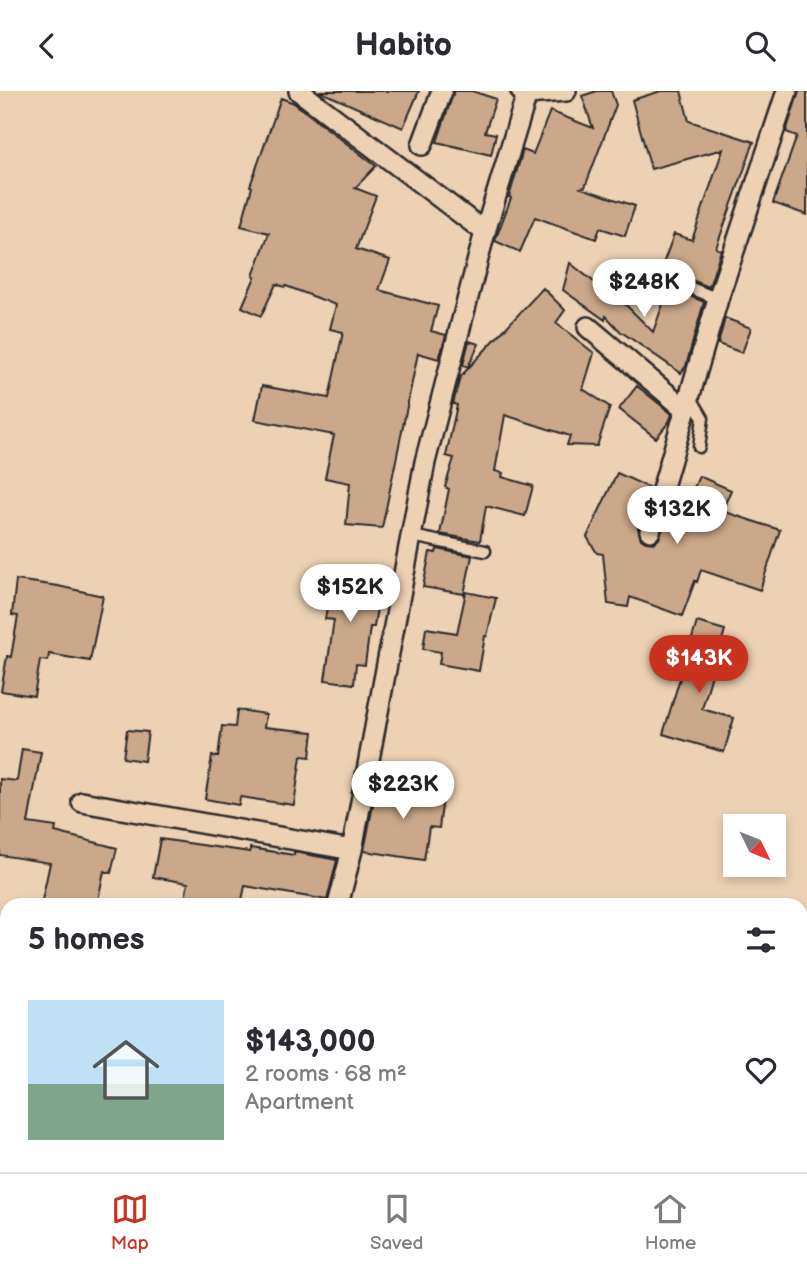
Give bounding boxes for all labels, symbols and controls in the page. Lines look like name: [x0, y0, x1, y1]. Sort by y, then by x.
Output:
text: Habito: [355, 26, 452, 65]
icon: back: [28, 27, 66, 65]
icon: search: [741, 27, 779, 65]
pin: $248K: [595, 259, 693, 319]
text: $248K: [608, 268, 680, 296]
pin: $132K: [628, 487, 726, 546]
text: $132K: [643, 495, 711, 523]
pin: $152K: [301, 565, 399, 624]
text: $152K: [316, 573, 384, 601]
pin: $143K: [650, 635, 748, 695]
text: $143K: [665, 644, 733, 672]
pin: $223K: [354, 761, 452, 821]
text: $223K: [367, 770, 439, 798]
north arrow: [723, 814, 786, 877]
map controls: [723, 814, 786, 877]
icon: filters: [742, 921, 780, 959]
text: 5 homes: [28, 922, 145, 958]
text: $143,000: [245, 1024, 375, 1060]
icon: home: [84, 1028, 168, 1112]
icon: heart: [742, 1051, 780, 1089]
text: 2 rooms · 68 m²: [245, 1060, 407, 1088]
text: Apartment: [245, 1088, 354, 1116]
tab: Map: [111, 1190, 149, 1255]
tab: Saved: [370, 1190, 423, 1255]
tab: Home: [645, 1190, 696, 1255]

